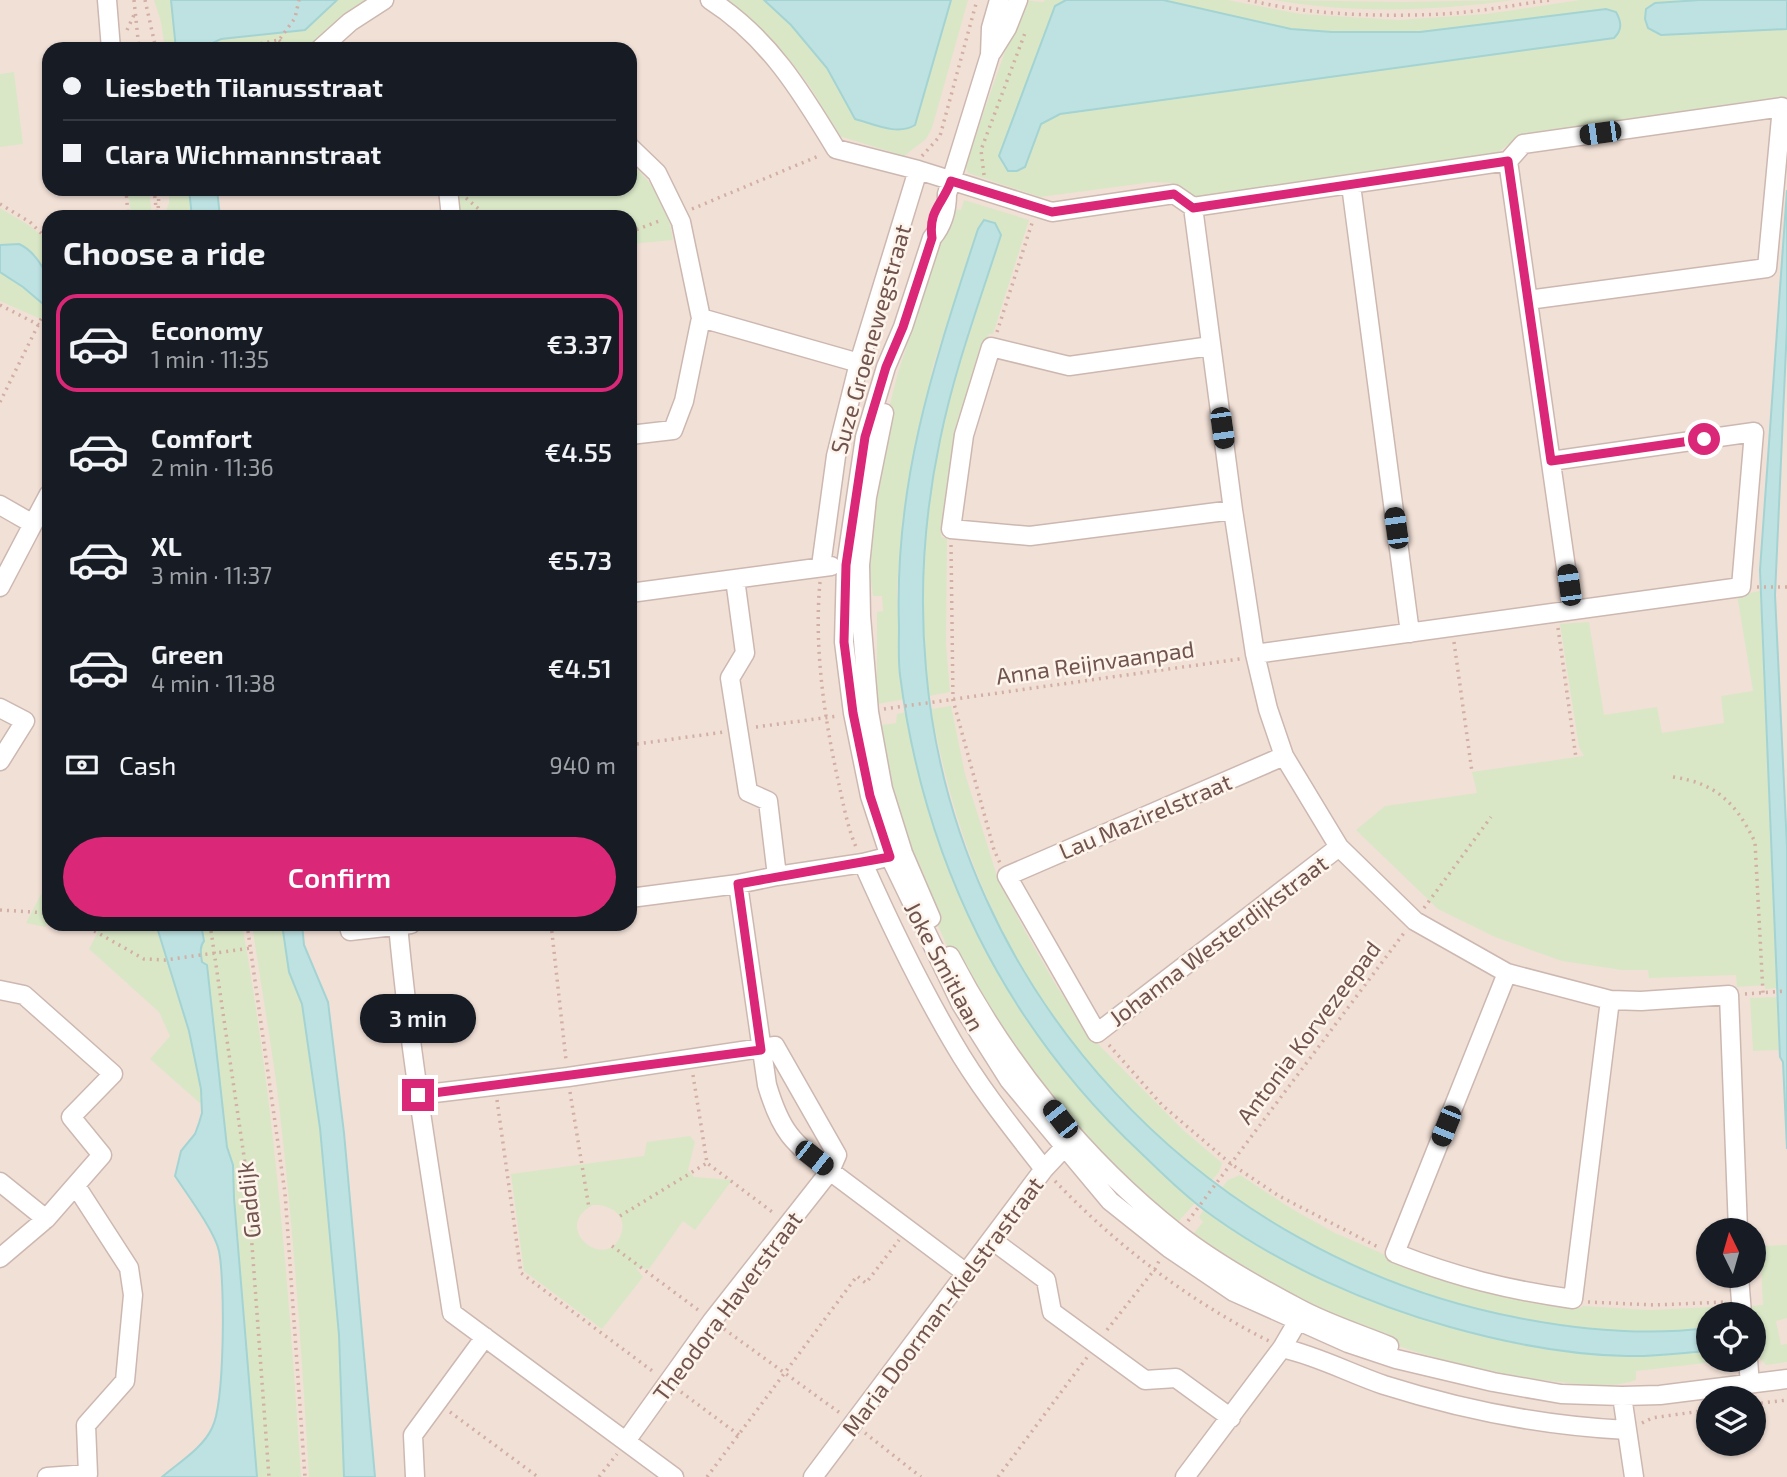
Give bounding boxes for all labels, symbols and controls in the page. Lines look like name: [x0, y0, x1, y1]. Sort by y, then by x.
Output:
text: Liesbeth Tilanusstraat: [105, 71, 383, 102]
car: [1578, 120, 1623, 146]
text: Clara Wichmannstraat: [105, 138, 381, 169]
street label: Suze Groenewegstraat: [824, 221, 916, 457]
text: Choose a ride: [63, 233, 266, 271]
icon: car: [67, 312, 130, 375]
text: Economy: [151, 314, 263, 345]
text: €3.37: [546, 328, 612, 359]
text: 1 min · 11:35: [151, 345, 269, 373]
car: [1209, 406, 1236, 450]
icon: car: [67, 420, 130, 483]
text: Comfort: [151, 422, 252, 453]
route start: [1688, 423, 1720, 455]
text: €4.55: [545, 436, 612, 467]
text: 2 min · 11:36: [151, 453, 274, 481]
car: [1383, 506, 1410, 550]
icon: car: [67, 528, 130, 591]
text: XL: [151, 530, 182, 561]
text: €5.73: [548, 544, 612, 575]
text: 3 min · 11:37: [151, 561, 272, 589]
car: [1556, 563, 1583, 607]
street label: Anna Reijnvaanpad: [994, 634, 1196, 690]
icon: car: [67, 636, 130, 699]
text: Green: [151, 638, 224, 669]
text: €4.51: [548, 652, 612, 683]
text: 4 min · 11:38: [151, 669, 276, 697]
icon: cash: [63, 746, 101, 784]
text: Cash: [119, 749, 176, 780]
text: 940 m: [550, 751, 616, 779]
street label: Lau Mazirelstraat: [1055, 767, 1236, 865]
button: Confirm: [63, 837, 616, 917]
street label: Johanna Westerdijkstraat: [1103, 848, 1333, 1031]
street label: Joke Smitlaan: [899, 896, 991, 1036]
street label: Antonia Korvezeepad: [1230, 935, 1386, 1129]
callout: 3 min: [360, 993, 476, 1042]
text: 3 min: [389, 1004, 447, 1032]
route end: [402, 1079, 434, 1111]
car: [1039, 1096, 1082, 1142]
car: [1429, 1103, 1464, 1149]
car: [791, 1137, 838, 1179]
street label: Gaddijk: [230, 1160, 266, 1240]
street label: Maria Doorman-Kielstrastraat: [835, 1171, 1049, 1441]
street label: Theodora Haverstraat: [646, 1205, 808, 1407]
north arrow: [1696, 1218, 1766, 1288]
map controls: [1696, 1218, 1766, 1456]
button: locate: [1696, 1302, 1766, 1372]
button: layers: [1696, 1386, 1766, 1456]

